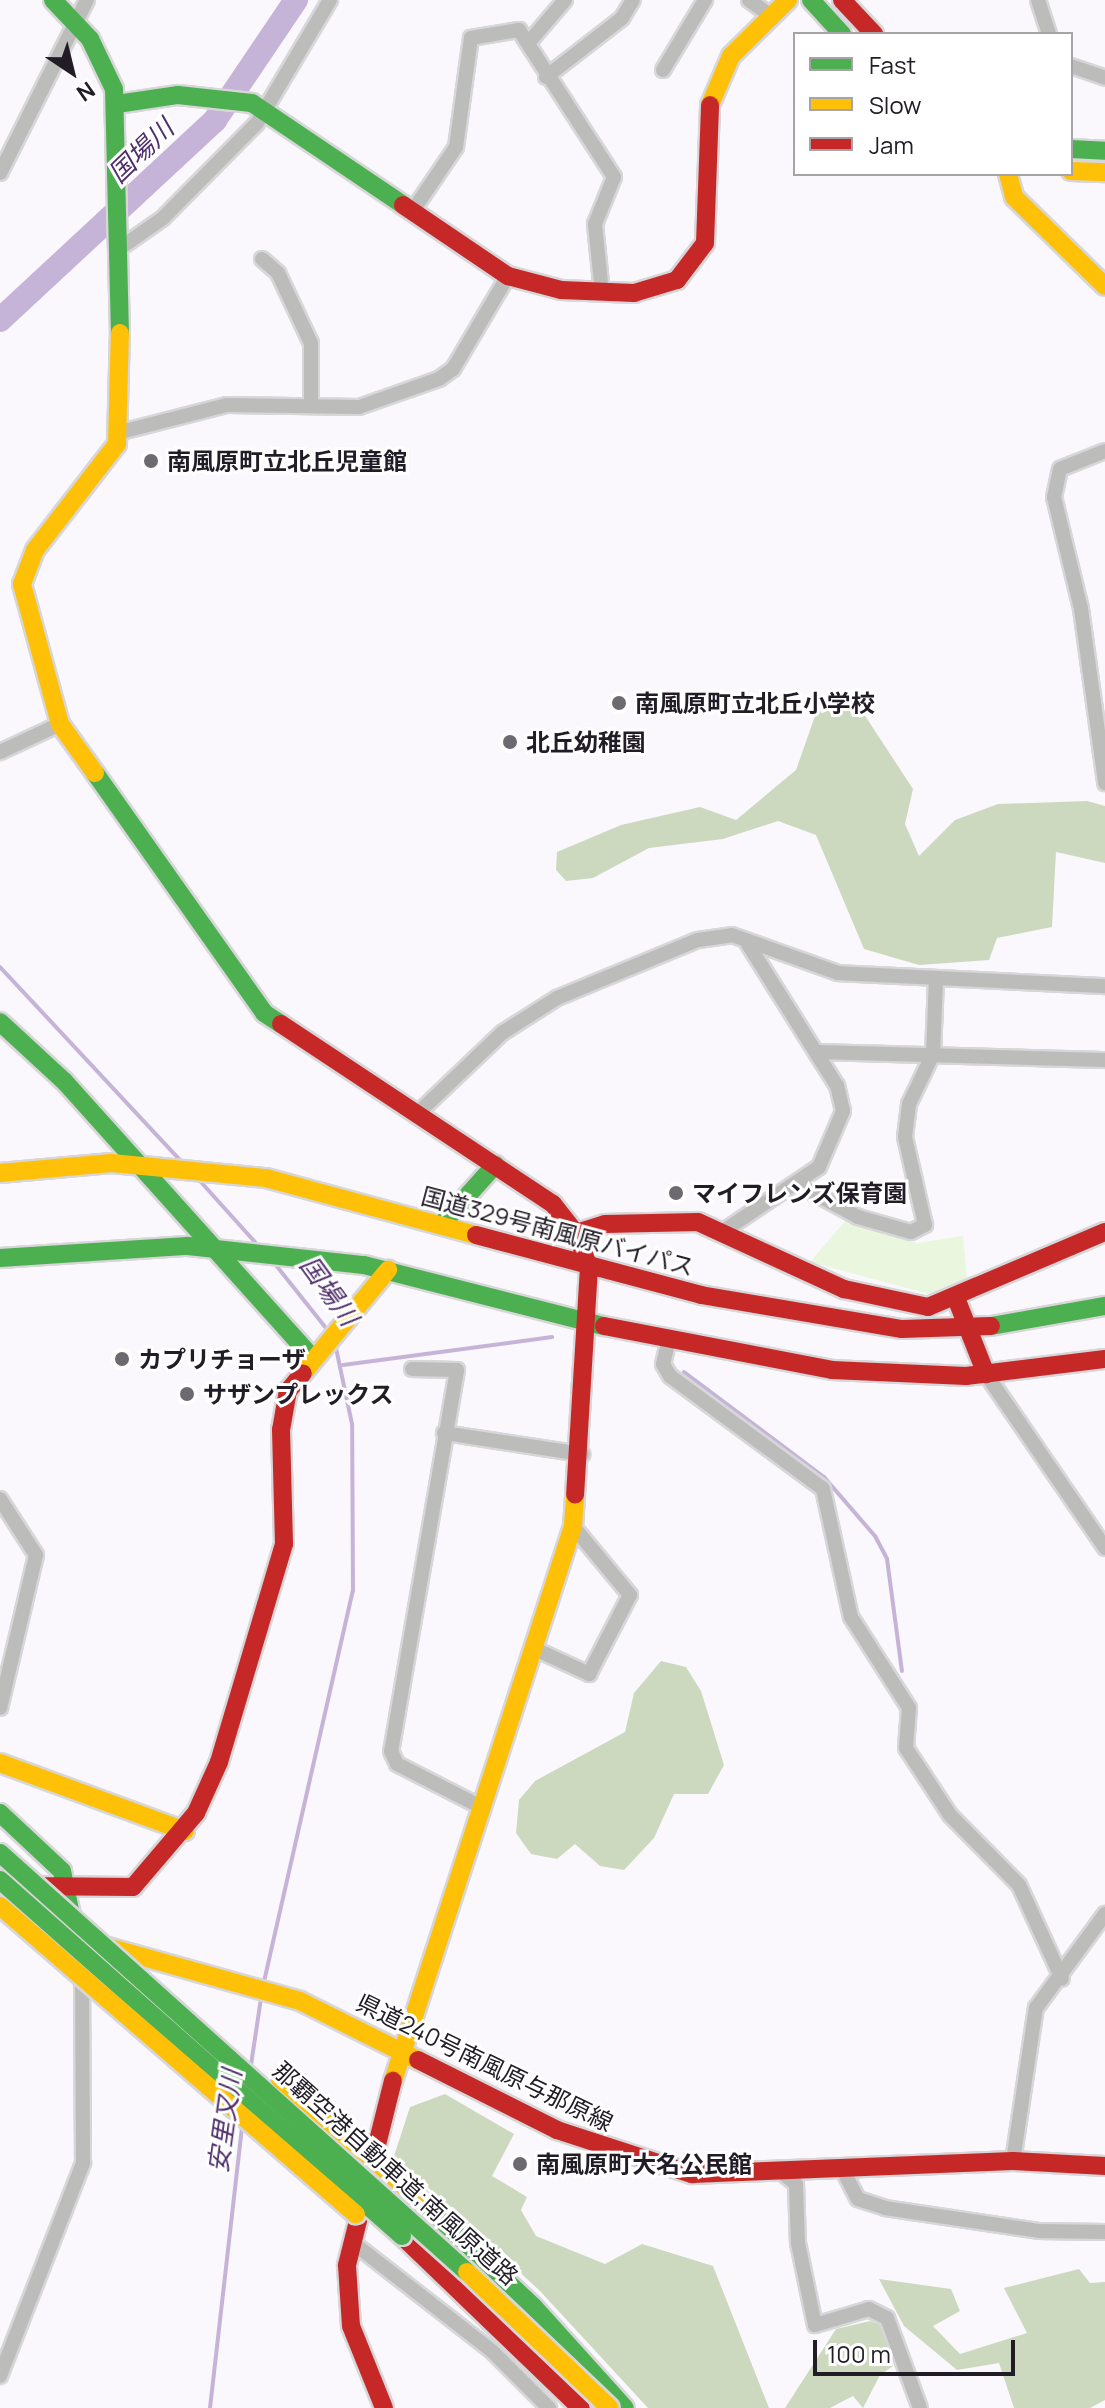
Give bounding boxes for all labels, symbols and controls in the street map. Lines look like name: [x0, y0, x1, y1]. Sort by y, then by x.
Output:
north arrow: [32, 32, 112, 112]
legend: [793, 32, 1073, 176]
text: Fast: [869, 48, 916, 81]
text: N: [71, 75, 101, 108]
text: Slow: [869, 88, 922, 121]
water label: 国場川: [102, 113, 180, 189]
text: Jam: [869, 128, 914, 161]
place label: 南風原町立北丘児童館: [167, 447, 407, 475]
marker: 南風原町立北丘児童館: [142, 452, 160, 470]
place label: 南風原町立北丘小学校: [635, 689, 875, 717]
marker: 南風原町立北丘小学校: [610, 694, 628, 712]
place label: 北丘幼稚園: [526, 728, 646, 756]
marker: 北丘幼稚園: [501, 733, 519, 751]
place label: マイフレンズ保育園: [692, 1179, 908, 1207]
street label: 国道329号南風原バイパス: [418, 1181, 698, 1281]
marker: マイフレンズ保育園: [667, 1184, 685, 1202]
water label: 国場川: [293, 1250, 365, 1332]
place label: カプリチョーザ: [138, 1345, 306, 1373]
marker: カプリチョーザ: [113, 1350, 131, 1368]
place label: サザンプレックス: [203, 1380, 395, 1408]
marker: サザンプレックス: [178, 1385, 196, 1403]
street label: 県道240号南風原与那原線: [352, 1987, 618, 2137]
street label: 那覇空港自動車道;南風原道路: [268, 2055, 524, 2291]
water label: 安里又川: [202, 2067, 248, 2175]
place label: 南風原町大名公民館: [536, 2150, 752, 2178]
marker: 南風原町大名公民館: [511, 2155, 529, 2173]
scale bar: [817, 2324, 1019, 2374]
text: 100 m: [827, 2337, 891, 2370]

